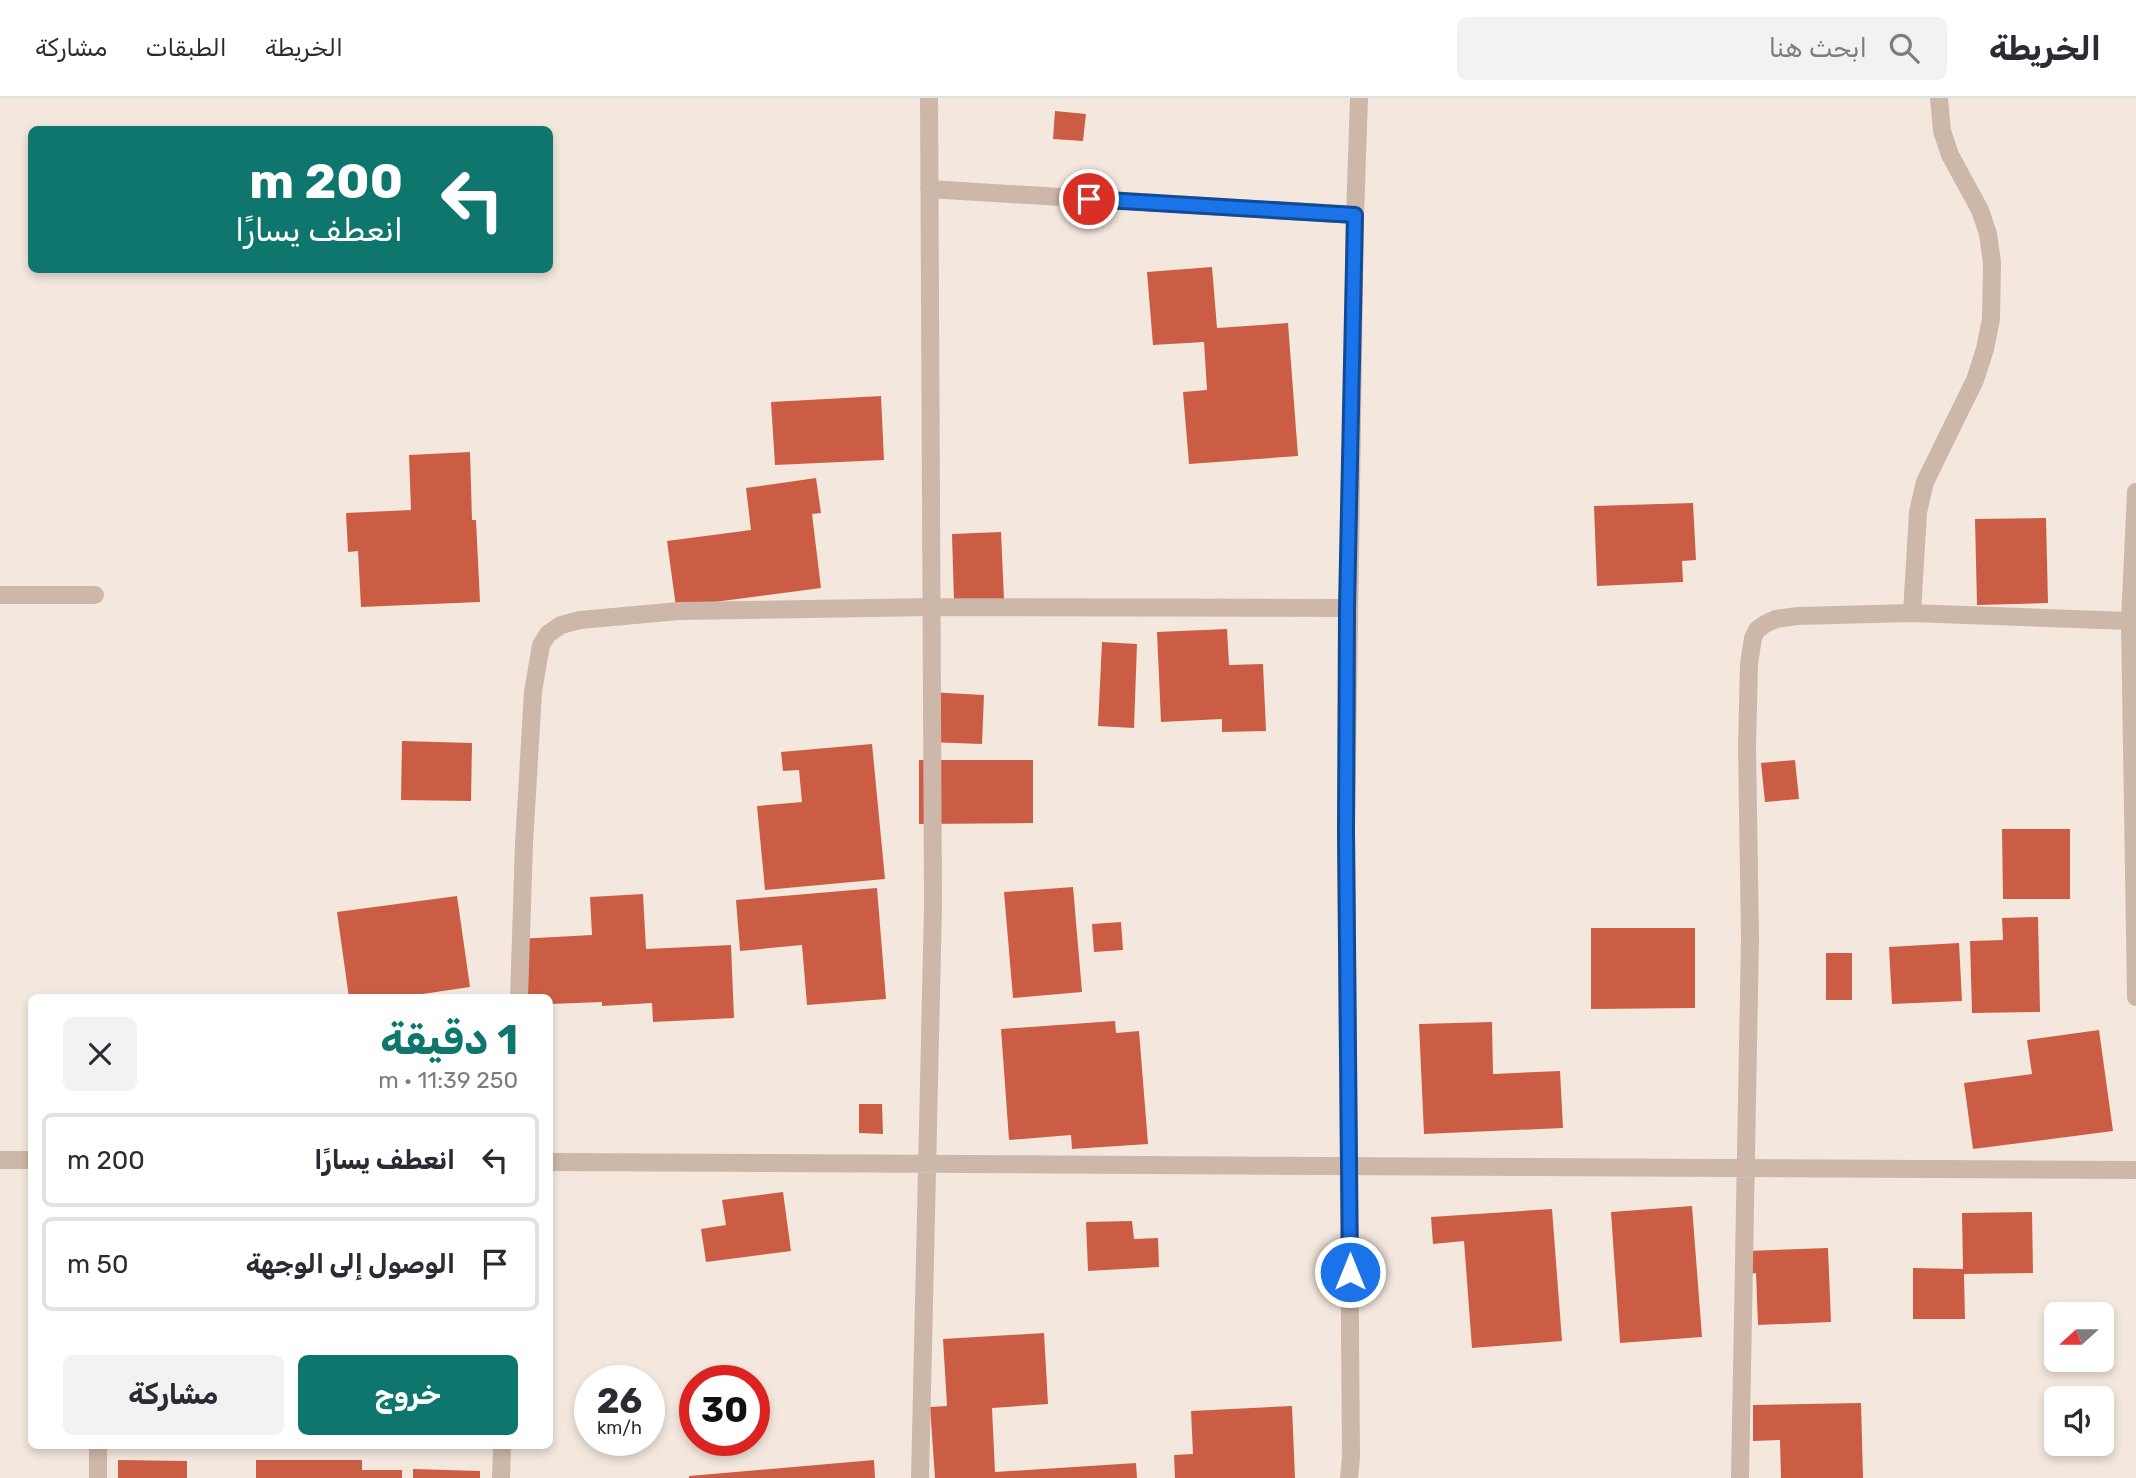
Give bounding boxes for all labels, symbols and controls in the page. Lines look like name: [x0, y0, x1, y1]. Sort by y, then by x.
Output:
search box: [1457, 17, 1947, 80]
icon: search: [1885, 29, 1923, 67]
text: الخريطة: [1989, 29, 2101, 68]
text: ابحث هنا: [1769, 33, 1867, 64]
text: مشاركة: [35, 34, 107, 62]
text: الطبقات: [145, 34, 227, 62]
text: الخريطة: [265, 34, 343, 62]
text: 200 m: [249, 152, 403, 210]
icon: left: [427, 154, 518, 245]
pin: [1059, 169, 1119, 229]
icon: arrive: [1070, 180, 1108, 218]
text: انعطف يسارًا: [235, 211, 403, 249]
text: 1 دقيقة: [380, 1015, 518, 1065]
button: close: [63, 1017, 137, 1091]
text: 250 m · 11:39: [378, 1066, 518, 1094]
icon: left: [476, 1141, 514, 1179]
text: 200 m: [67, 1145, 145, 1176]
text: انعطف يسارًا: [314, 1145, 455, 1176]
position arrow: [1313, 1235, 1387, 1309]
icon: arrive: [476, 1245, 514, 1283]
text: 50 m: [67, 1249, 128, 1280]
text: الوصول إلى الوجهة: [246, 1249, 455, 1280]
north arrow: [2044, 1302, 2114, 1372]
map controls: [2044, 1302, 2114, 1456]
button: مشاركة: [63, 1355, 284, 1435]
button: خروج: [298, 1355, 518, 1435]
speed limit sign: 30: [679, 1365, 770, 1456]
text: 26: [597, 1380, 642, 1422]
button: sound: [2044, 1386, 2114, 1456]
text: km/h: [597, 1417, 642, 1439]

